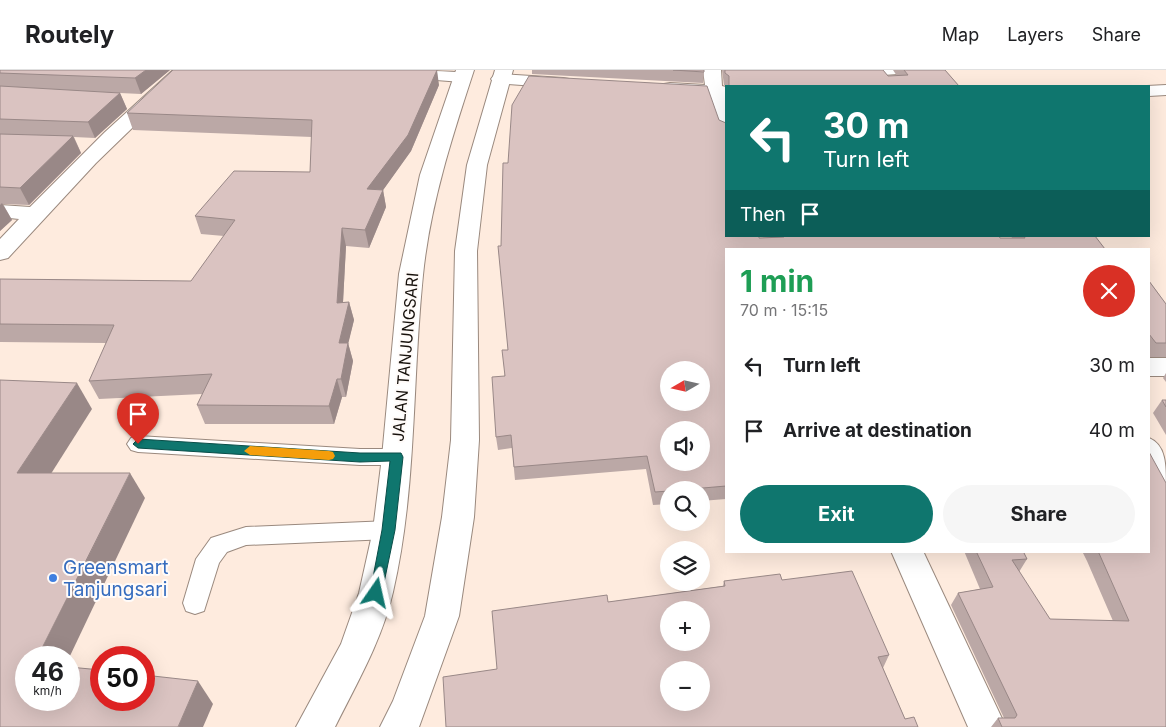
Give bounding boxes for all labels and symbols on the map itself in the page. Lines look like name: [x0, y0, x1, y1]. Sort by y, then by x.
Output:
street label: JALAN TANJUNGSARI: [388, 272, 422, 442]
north arrow: [660, 361, 710, 411]
pin: [117, 393, 159, 444]
place label: Greensmart Tanjungsari: [63, 556, 168, 601]
position arrow: [349, 566, 401, 618]
marker: Greensmart Tanjungsari: [47, 572, 59, 584]
speed limit sign: 50: [90, 646, 155, 711]

